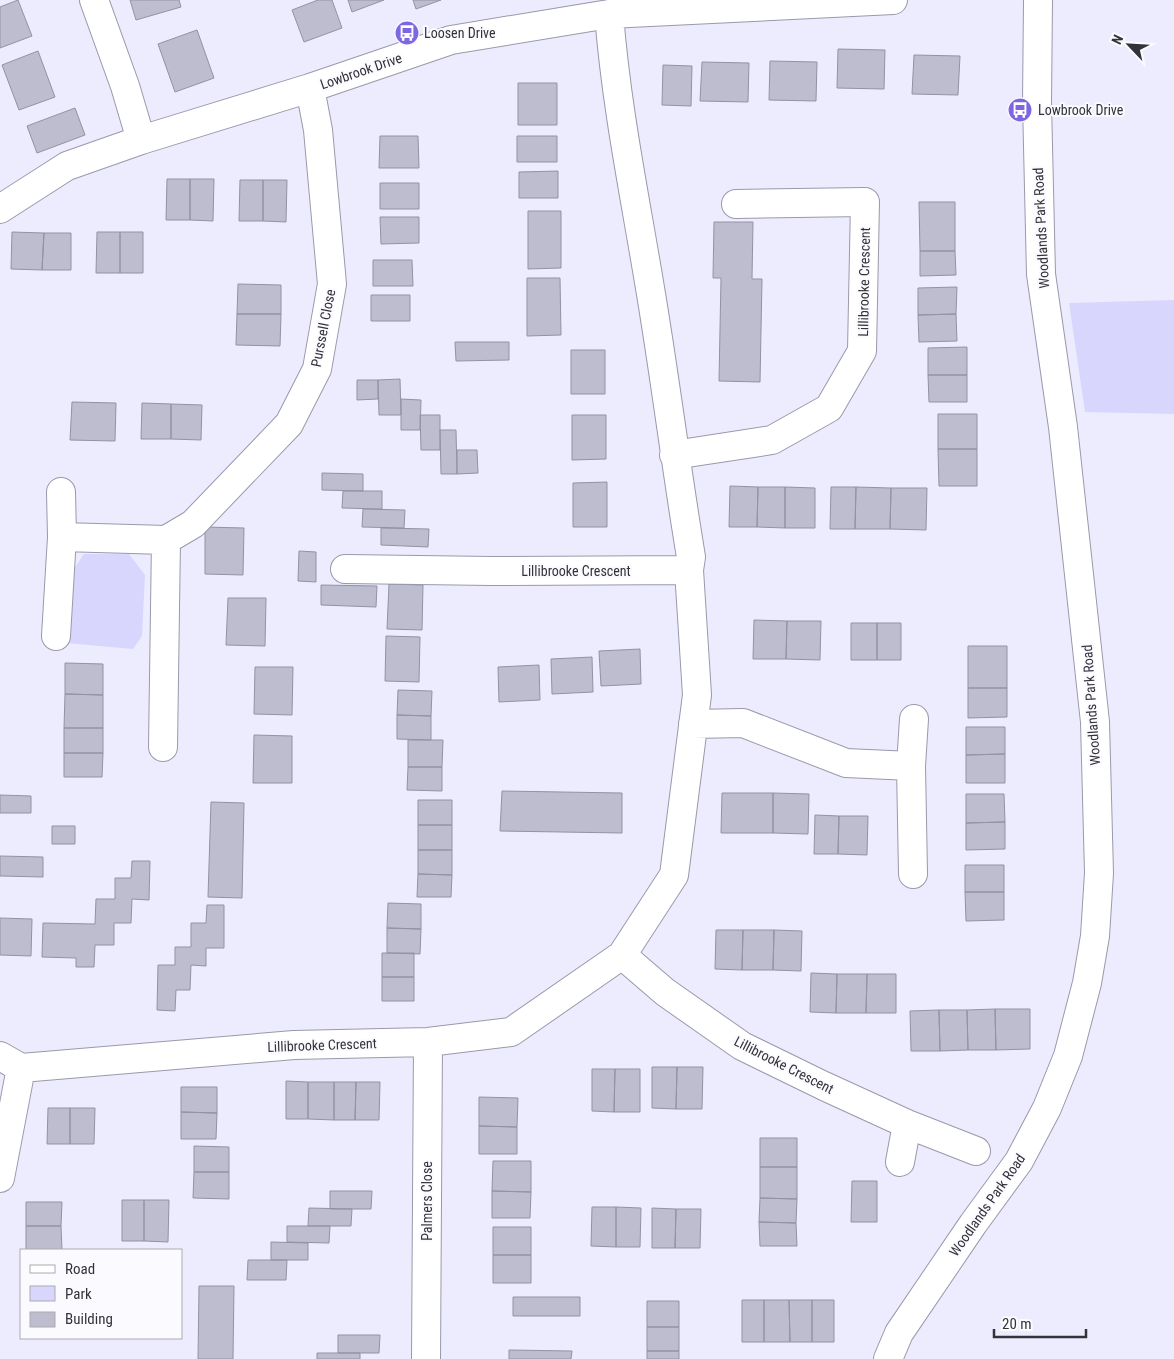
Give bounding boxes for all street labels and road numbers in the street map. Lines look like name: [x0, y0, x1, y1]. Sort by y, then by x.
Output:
street label: Lowbrook Drive: [318, 49, 404, 92]
street label: Woodlands Park Road: [1030, 167, 1052, 289]
street label: Lillibrooke Crescent: [855, 227, 873, 337]
street label: Purssell Close: [308, 287, 338, 368]
street label: Lillibrooke Crescent: [521, 563, 631, 579]
street label: Woodlands Park Road: [1079, 644, 1103, 766]
street label: Lillibrooke Crescent: [732, 1033, 836, 1097]
street label: Lillibrooke Crescent: [267, 1035, 377, 1055]
street label: Woodlands Park Road: [946, 1151, 1028, 1259]
street label: Palmers Close: [419, 1161, 435, 1241]

